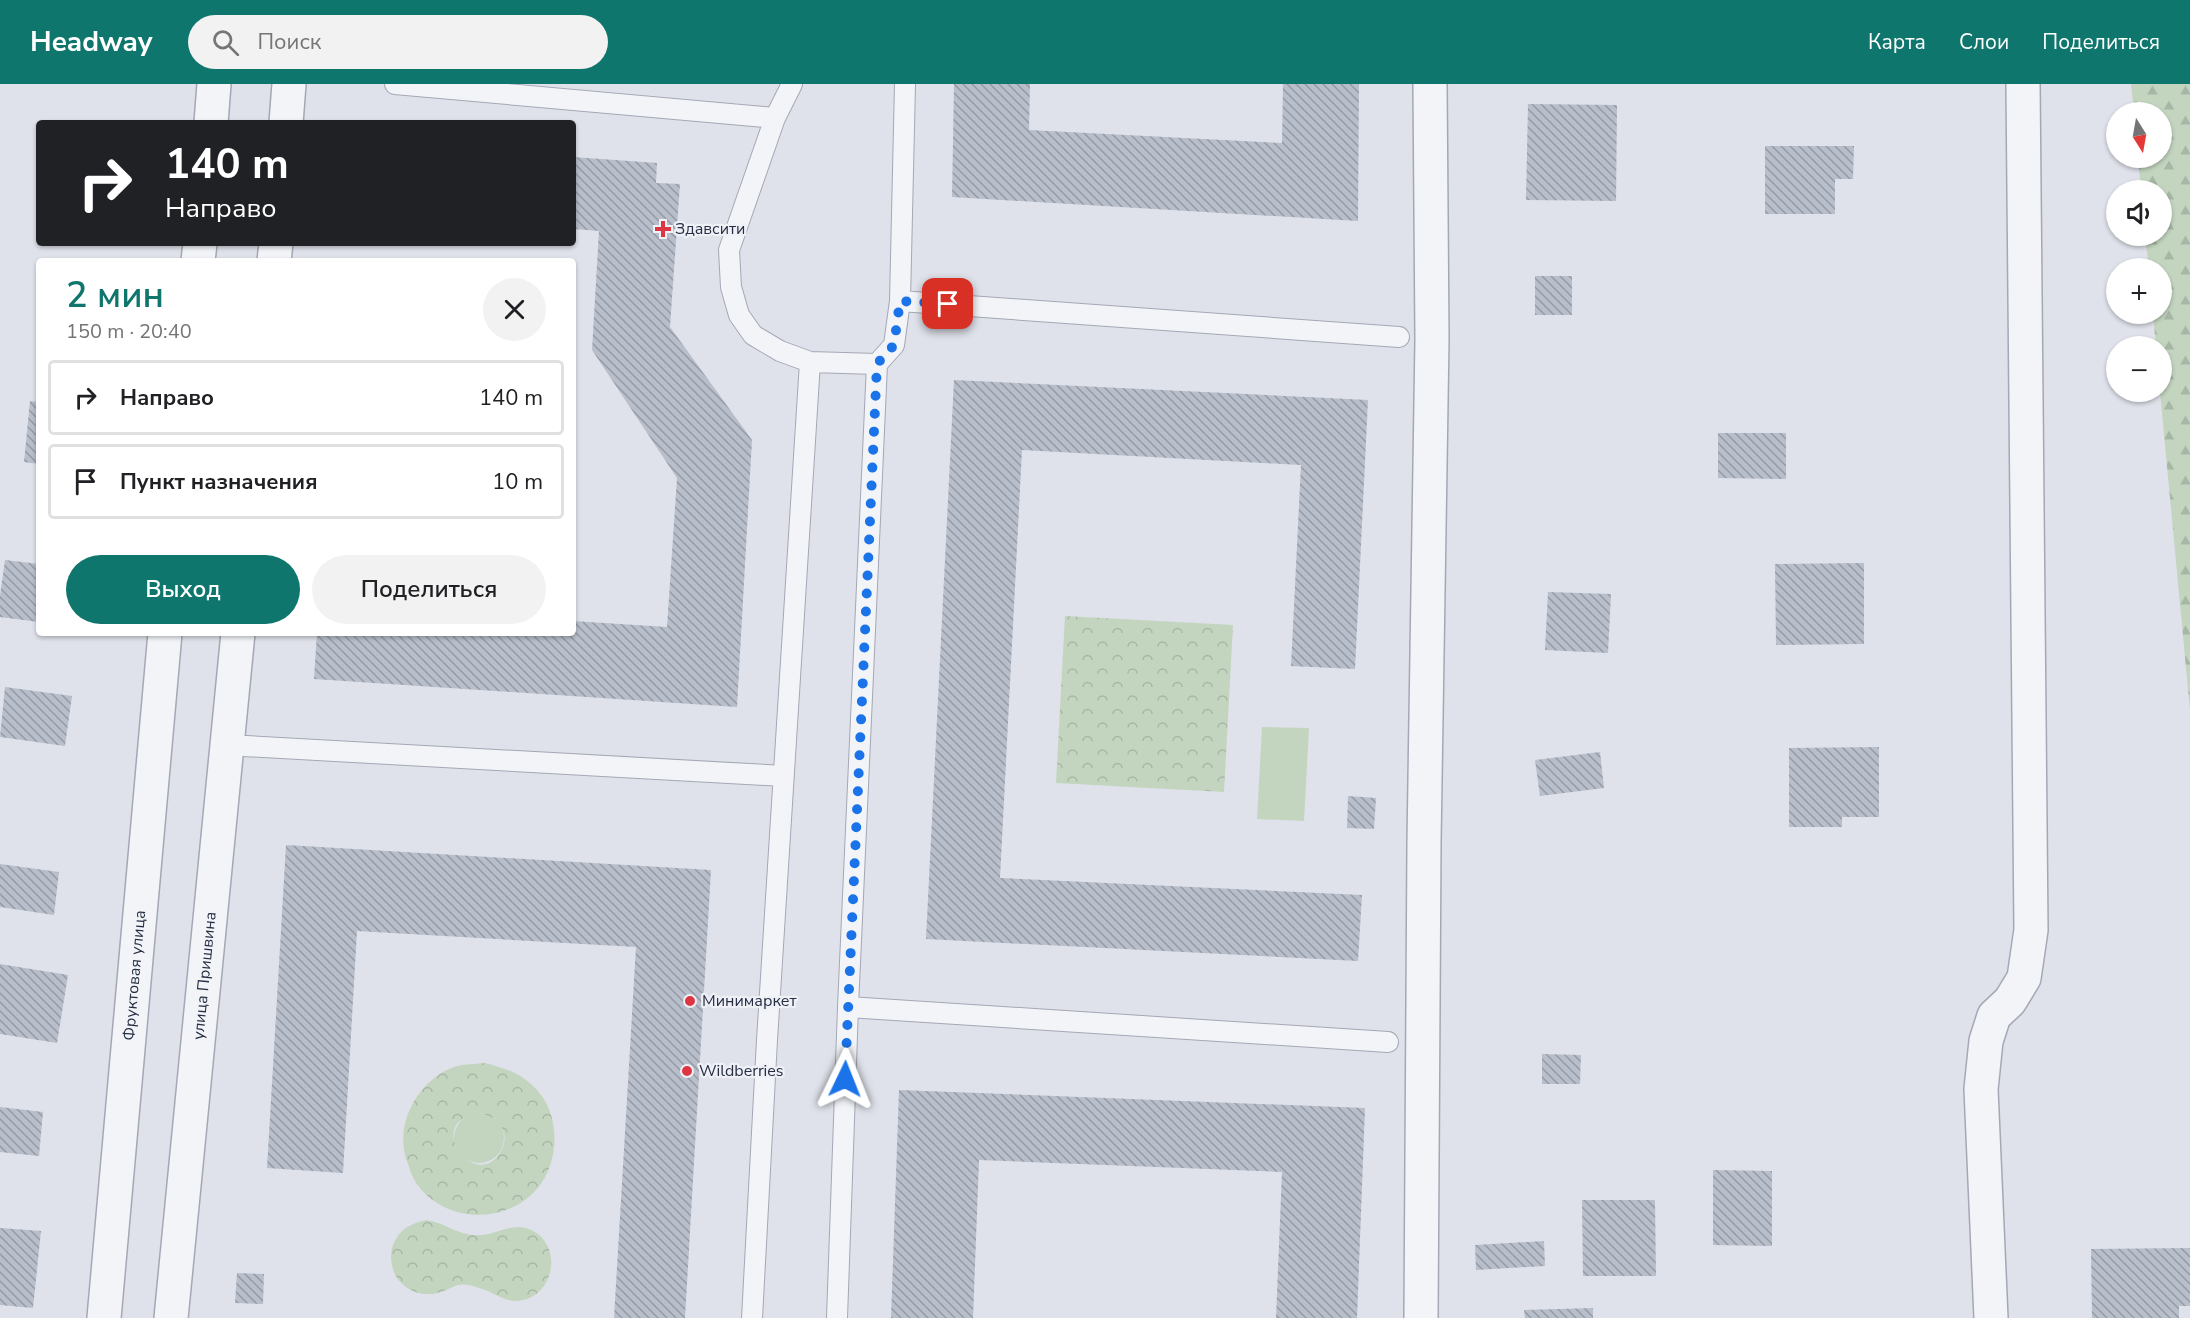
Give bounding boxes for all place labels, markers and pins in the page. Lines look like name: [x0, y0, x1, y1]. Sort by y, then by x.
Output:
place label: Здавсити: [675, 218, 745, 240]
marker: Здавсити: [656, 222, 670, 236]
pin: [922, 278, 973, 329]
place label: Минимаркет: [702, 990, 798, 1012]
marker: Минимаркет: [683, 994, 697, 1008]
place label: Wildberries: [699, 1060, 784, 1082]
marker: Wildberries: [680, 1064, 694, 1078]

